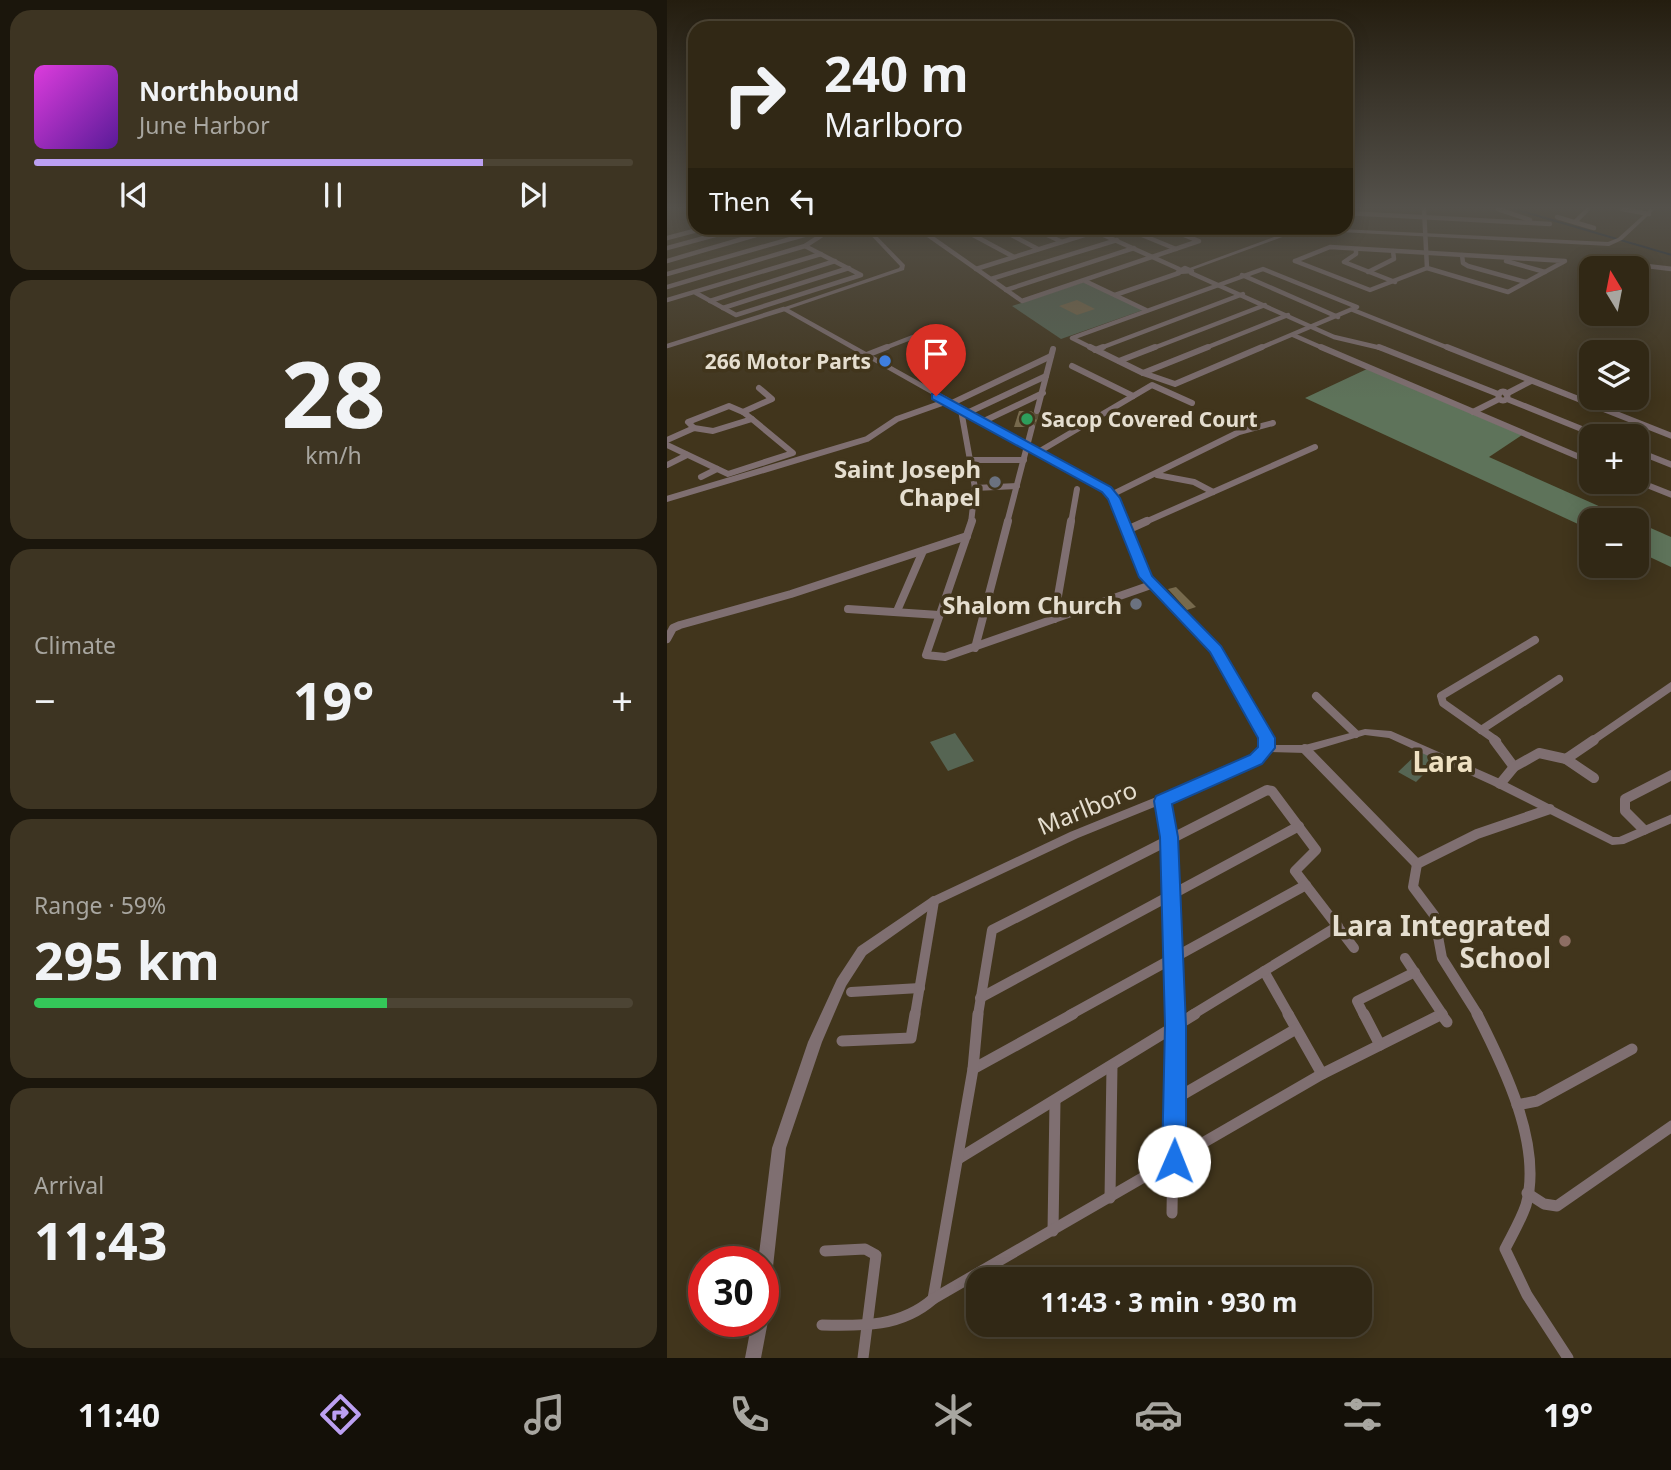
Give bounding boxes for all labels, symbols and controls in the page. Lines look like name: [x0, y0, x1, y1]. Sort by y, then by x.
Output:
text: 240 m: [824, 40, 969, 106]
icon: right: [709, 49, 800, 140]
text: Northbound: [139, 73, 299, 109]
text: Marlboro: [824, 103, 963, 146]
text: June Harbor: [139, 109, 270, 141]
icon: previous: [115, 176, 153, 214]
icon: pause: [314, 176, 352, 214]
icon: next: [514, 176, 552, 214]
icon: left: [784, 182, 822, 220]
text: Then: [709, 183, 770, 219]
north arrow: [1579, 256, 1649, 326]
map controls: [1579, 256, 1649, 578]
pin: [906, 324, 966, 396]
text: 28: [281, 331, 386, 455]
icon: arrive: [917, 335, 955, 373]
button: layers: [1579, 340, 1649, 410]
place label: 266 Motor Parts: [705, 347, 871, 375]
marker: 266 Motor Parts: [877, 353, 893, 369]
place label: Sacop Covered Court: [1041, 405, 1258, 433]
marker: Sacop Covered Court: [1019, 411, 1035, 427]
button: +: [1579, 424, 1649, 494]
text: km/h: [305, 439, 362, 471]
place label: Saint Joseph Chapel: [834, 452, 981, 513]
marker: Saint Joseph Chapel: [987, 474, 1003, 490]
button: −: [1579, 508, 1649, 578]
place label: Shalom Church: [942, 588, 1122, 621]
marker: Shalom Church: [1128, 596, 1144, 612]
text: Climate: [34, 629, 116, 661]
text: 19°: [293, 664, 374, 735]
text: −: [34, 674, 56, 726]
text: +: [611, 674, 633, 726]
district label: Lara: [1412, 742, 1474, 780]
street label: Marlboro: [1032, 772, 1142, 842]
text: Range · 59%: [34, 889, 166, 921]
place label: Lara Integrated School: [1332, 906, 1551, 976]
text: 295 km: [34, 924, 220, 995]
marker: Lara Integrated School: [1557, 933, 1573, 949]
position arrow: [1137, 1124, 1211, 1198]
text: Arrival: [34, 1169, 104, 1201]
text: 11:43: [34, 1204, 168, 1275]
speed limit sign: 30: [688, 1246, 779, 1337]
text: 11:43 · 3 min · 930 m: [1041, 1284, 1297, 1320]
icon: directions: [316, 1390, 365, 1439]
icon: music: [520, 1390, 569, 1439]
icon: phone: [725, 1390, 774, 1439]
icon: climate: [929, 1390, 978, 1439]
icon: car: [1134, 1390, 1183, 1439]
icon: filters: [1338, 1390, 1387, 1439]
text: 11:40: [78, 1393, 160, 1436]
text: 19°: [1543, 1393, 1593, 1436]

